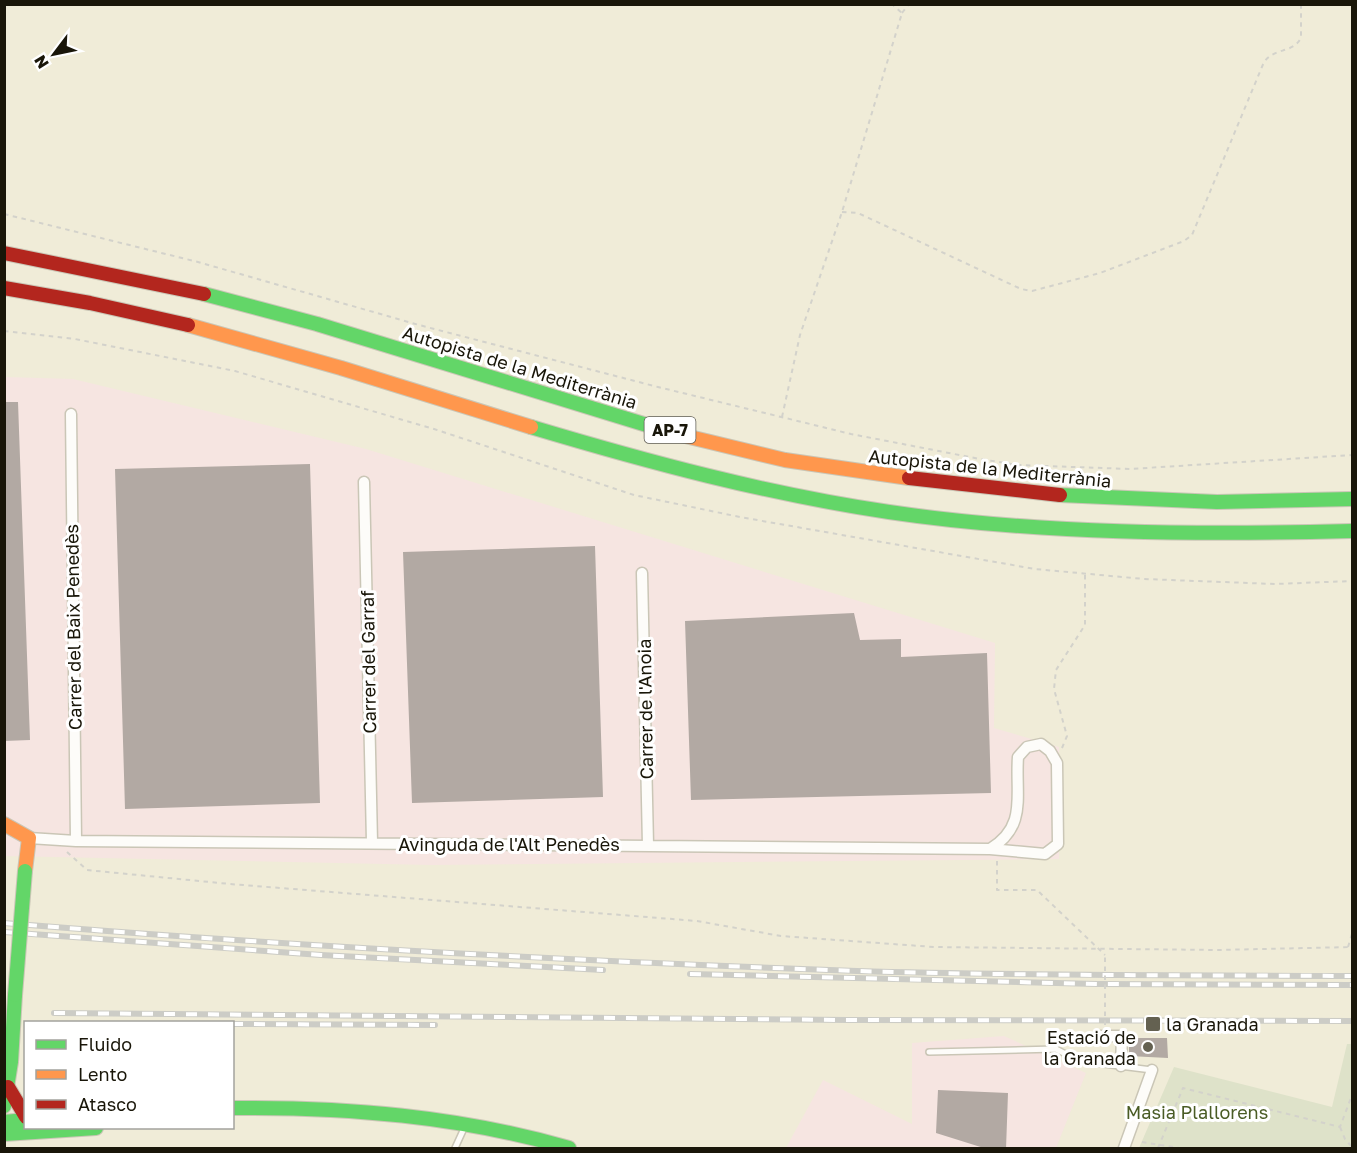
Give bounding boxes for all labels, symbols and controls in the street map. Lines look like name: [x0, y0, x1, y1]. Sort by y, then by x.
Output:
north arrow: [24, 24, 84, 84]
text: N: [30, 51, 53, 72]
street label: Autopista de la Mediterrània: [400, 321, 640, 413]
road number: AP-7: [644, 417, 696, 443]
street label: Autopista de la Mediterrània: [868, 444, 1112, 492]
street label: Carrer del Baix Penedès: [60, 524, 86, 730]
street label: Carrer del Garraf: [356, 590, 380, 734]
street label: Carrer de l'Anoia: [633, 638, 657, 780]
street label: Avinguda de l'Alt Penedès: [398, 833, 620, 855]
place label: la Granada: [1166, 1013, 1259, 1035]
marker: la Granada: [1144, 1015, 1162, 1033]
legend: [24, 1021, 234, 1129]
place label: Estació de la Granada: [1043, 1026, 1136, 1069]
text: Fluido: [78, 1033, 132, 1055]
marker: Estació de la Granada: [1141, 1040, 1155, 1054]
text: Lento: [78, 1063, 127, 1085]
text: Atasco: [78, 1093, 137, 1115]
park label: Masia Plallorens: [1126, 1101, 1268, 1123]

